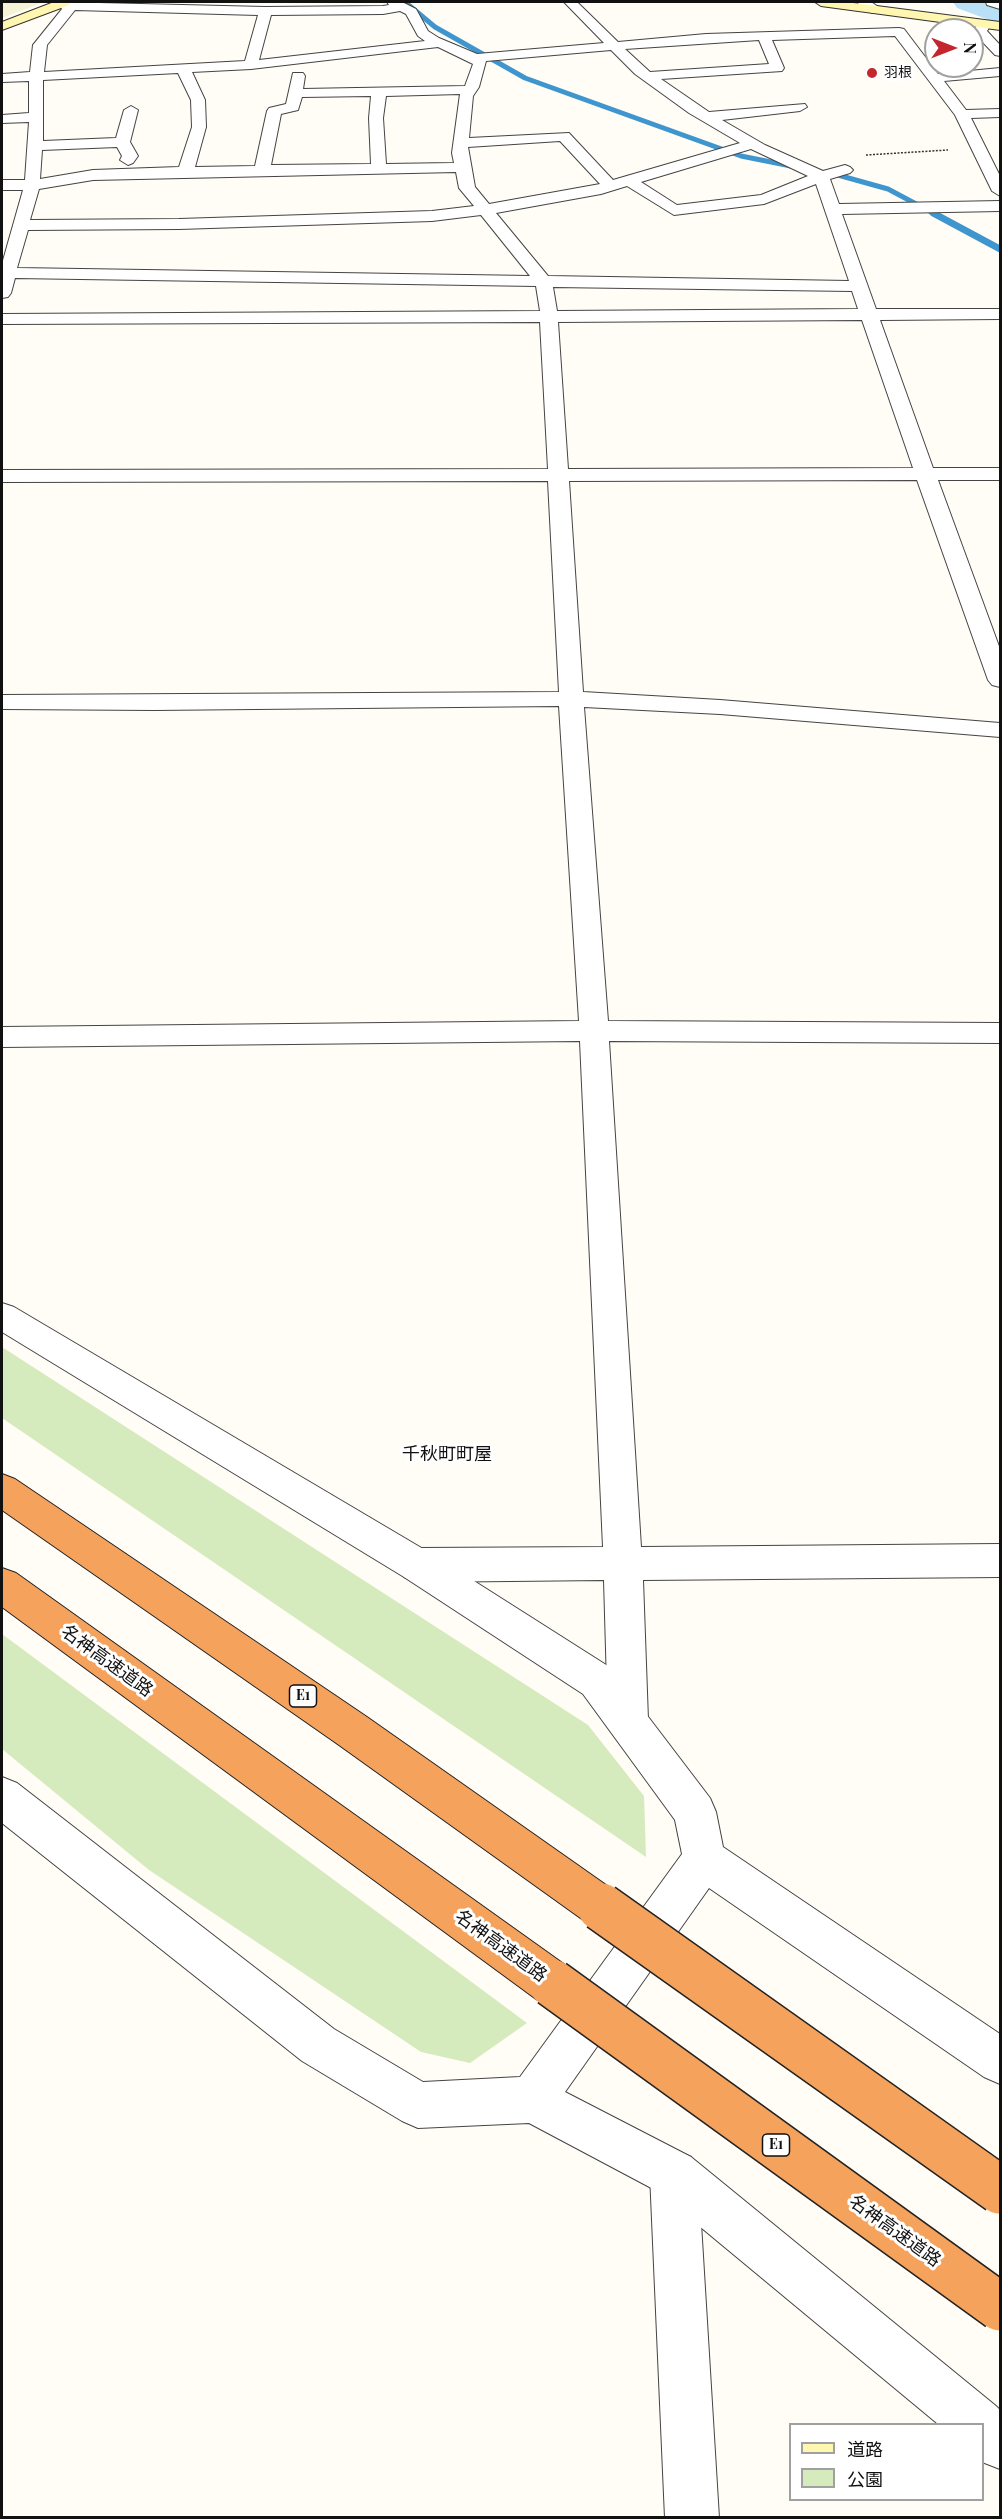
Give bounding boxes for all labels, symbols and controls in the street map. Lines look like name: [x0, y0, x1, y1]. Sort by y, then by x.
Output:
north arrow: [924, 18, 984, 78]
text: N: [960, 42, 981, 54]
place label: 羽根: [884, 65, 912, 81]
marker: 羽根: [865, 66, 879, 80]
district label: 千秋町町屋: [402, 1443, 492, 1465]
street label: 名神高速道路: [57, 1621, 157, 1701]
road number: E1: [290, 1685, 316, 1707]
street label: 名神高速道路: [451, 1906, 551, 1986]
road number: E1: [762, 2134, 790, 2156]
street label: 名神高速道路: [845, 2191, 945, 2271]
legend: [789, 2423, 984, 2501]
text: 道路: [847, 2437, 883, 2461]
text: 公園: [847, 2467, 883, 2491]

